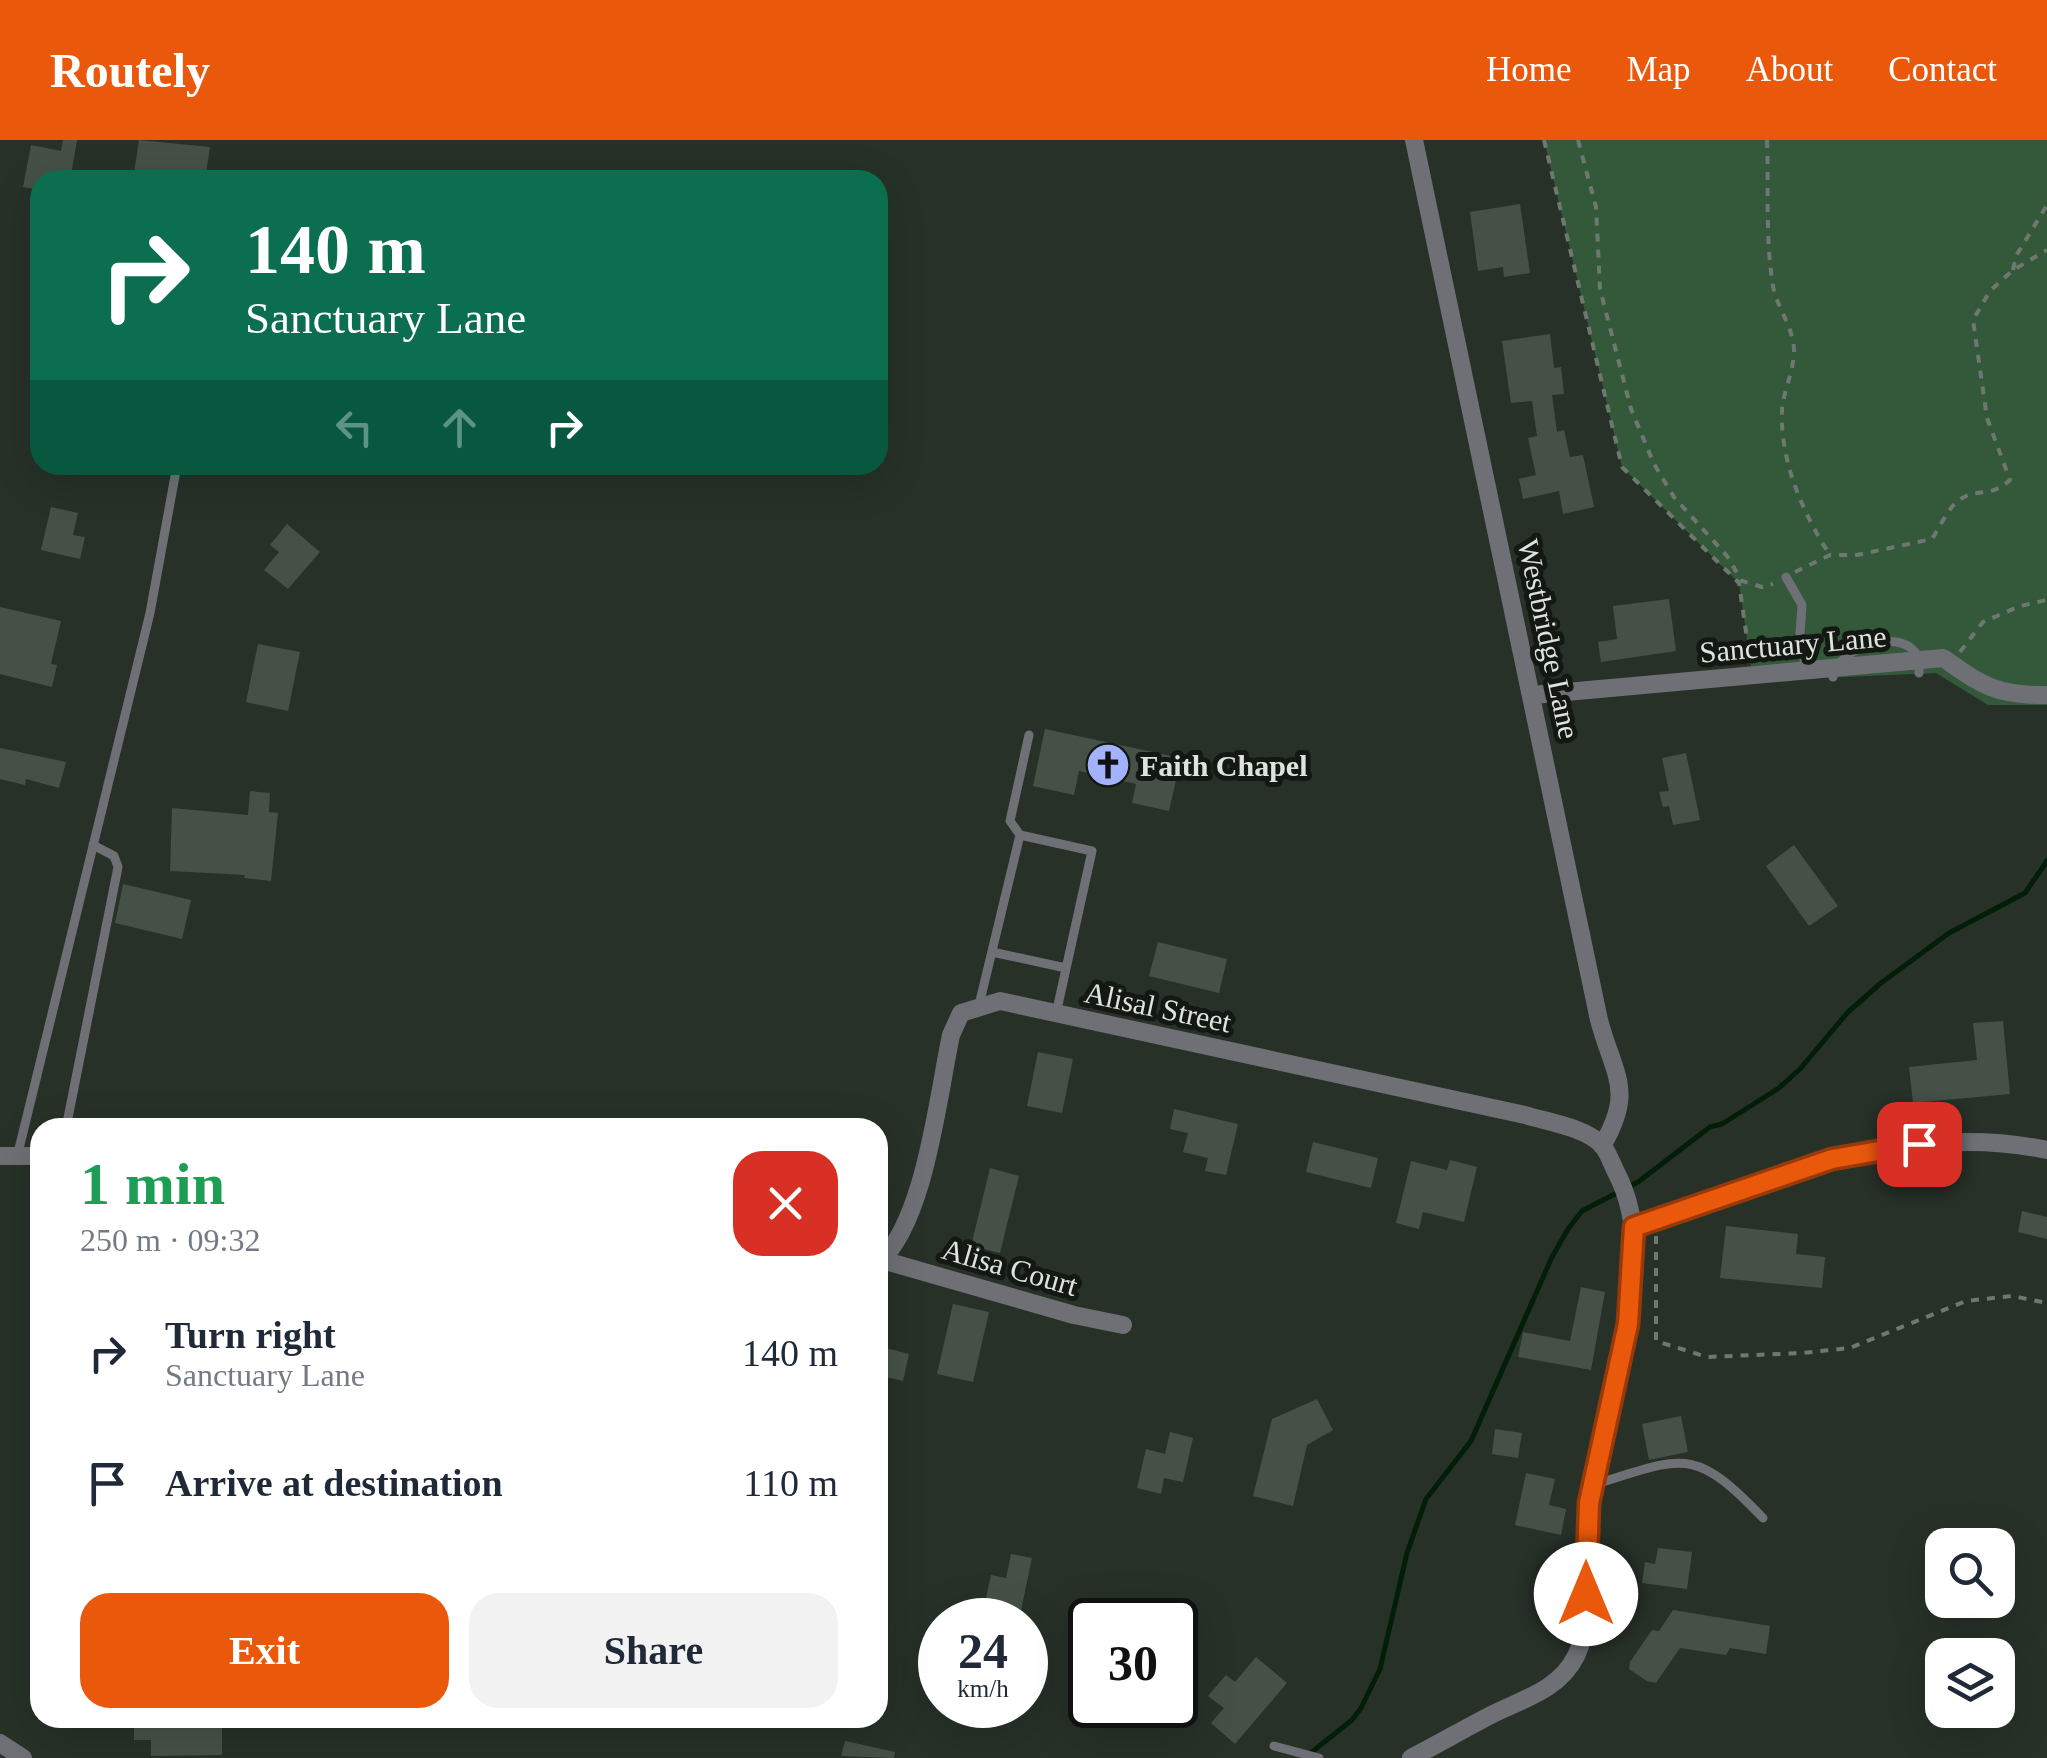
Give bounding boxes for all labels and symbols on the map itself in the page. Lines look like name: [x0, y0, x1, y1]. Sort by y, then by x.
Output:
street label: Westbridge Lane: [1512, 536, 1586, 742]
street label: Sanctuary Lane: [1698, 619, 1888, 669]
church icon: Faith Chapel: [1085, 742, 1131, 788]
place label: Faith Chapel: [1140, 749, 1308, 782]
street label: Alisal Street: [1082, 975, 1235, 1039]
pin: [1877, 1102, 1962, 1187]
street label: Alisa Court: [939, 1232, 1082, 1302]
position arrow: [1534, 1542, 1638, 1646]
speed limit sign: 30: [1068, 1598, 1198, 1728]

